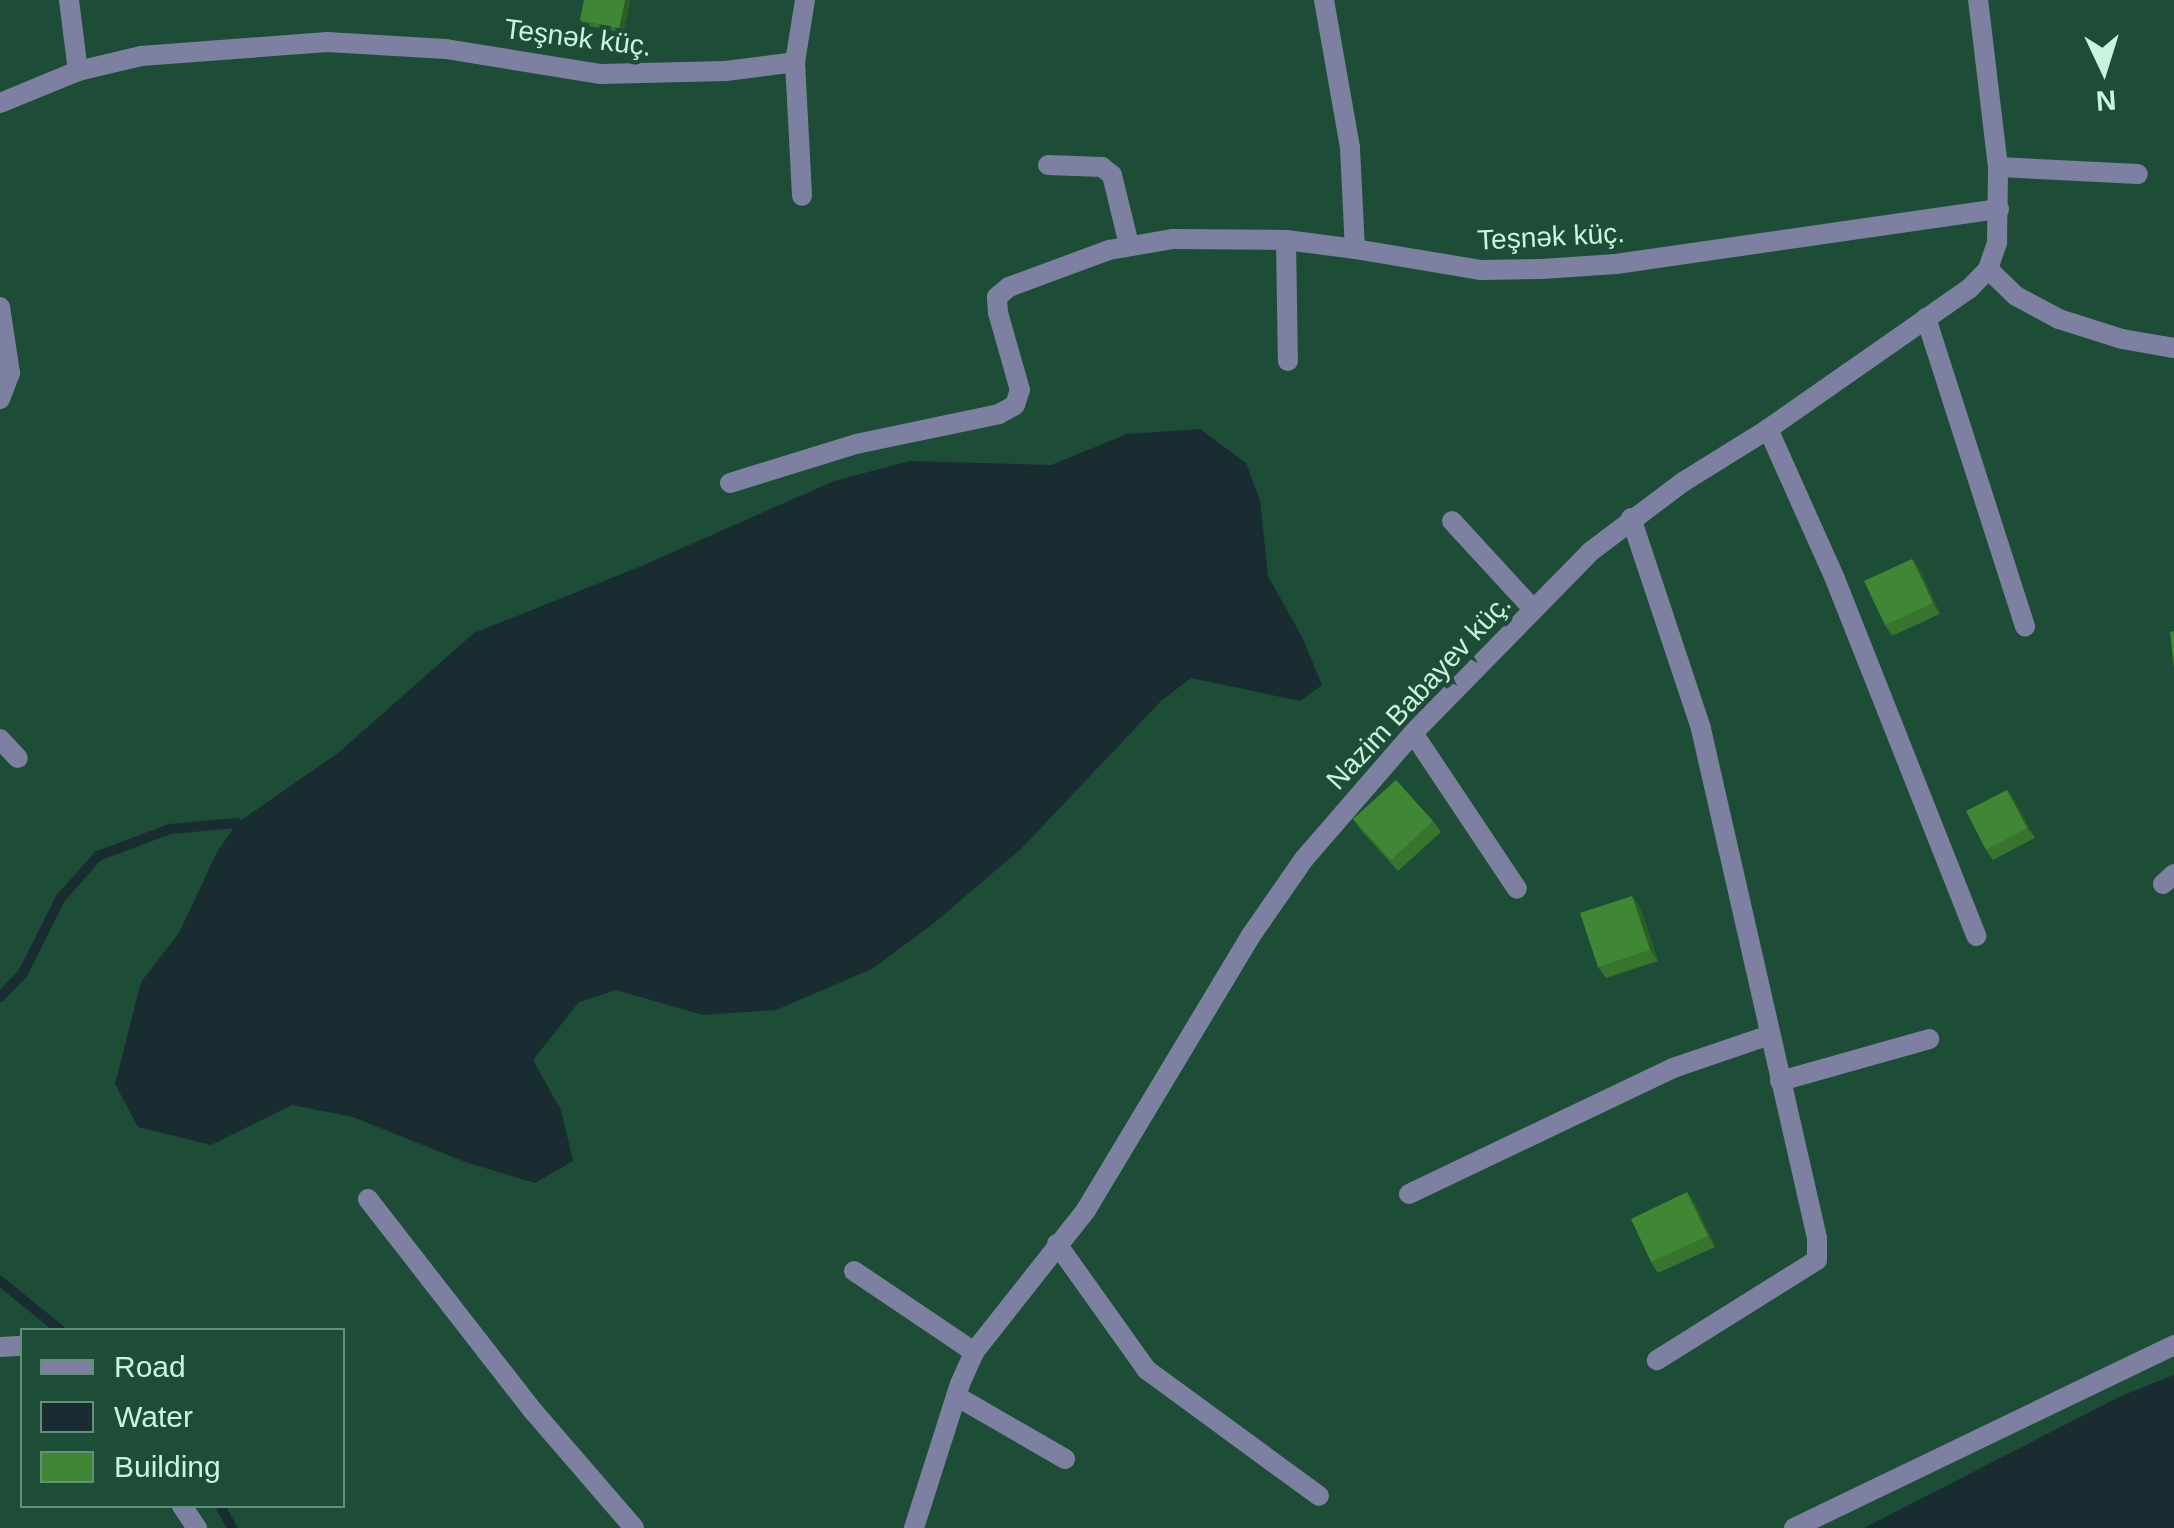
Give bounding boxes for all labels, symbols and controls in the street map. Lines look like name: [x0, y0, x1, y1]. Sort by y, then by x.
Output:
street label: Teşnək küç.: [503, 12, 653, 64]
north arrow: [2054, 20, 2154, 120]
text: N: [2095, 84, 2117, 117]
street label: Teşnək küç.: [1476, 216, 1626, 258]
street label: Nazim Babayev küç.: [1320, 587, 1518, 797]
legend: [20, 1328, 345, 1508]
text: Road: [114, 1350, 186, 1383]
text: Water: [114, 1400, 193, 1433]
text: Building: [114, 1450, 221, 1483]

